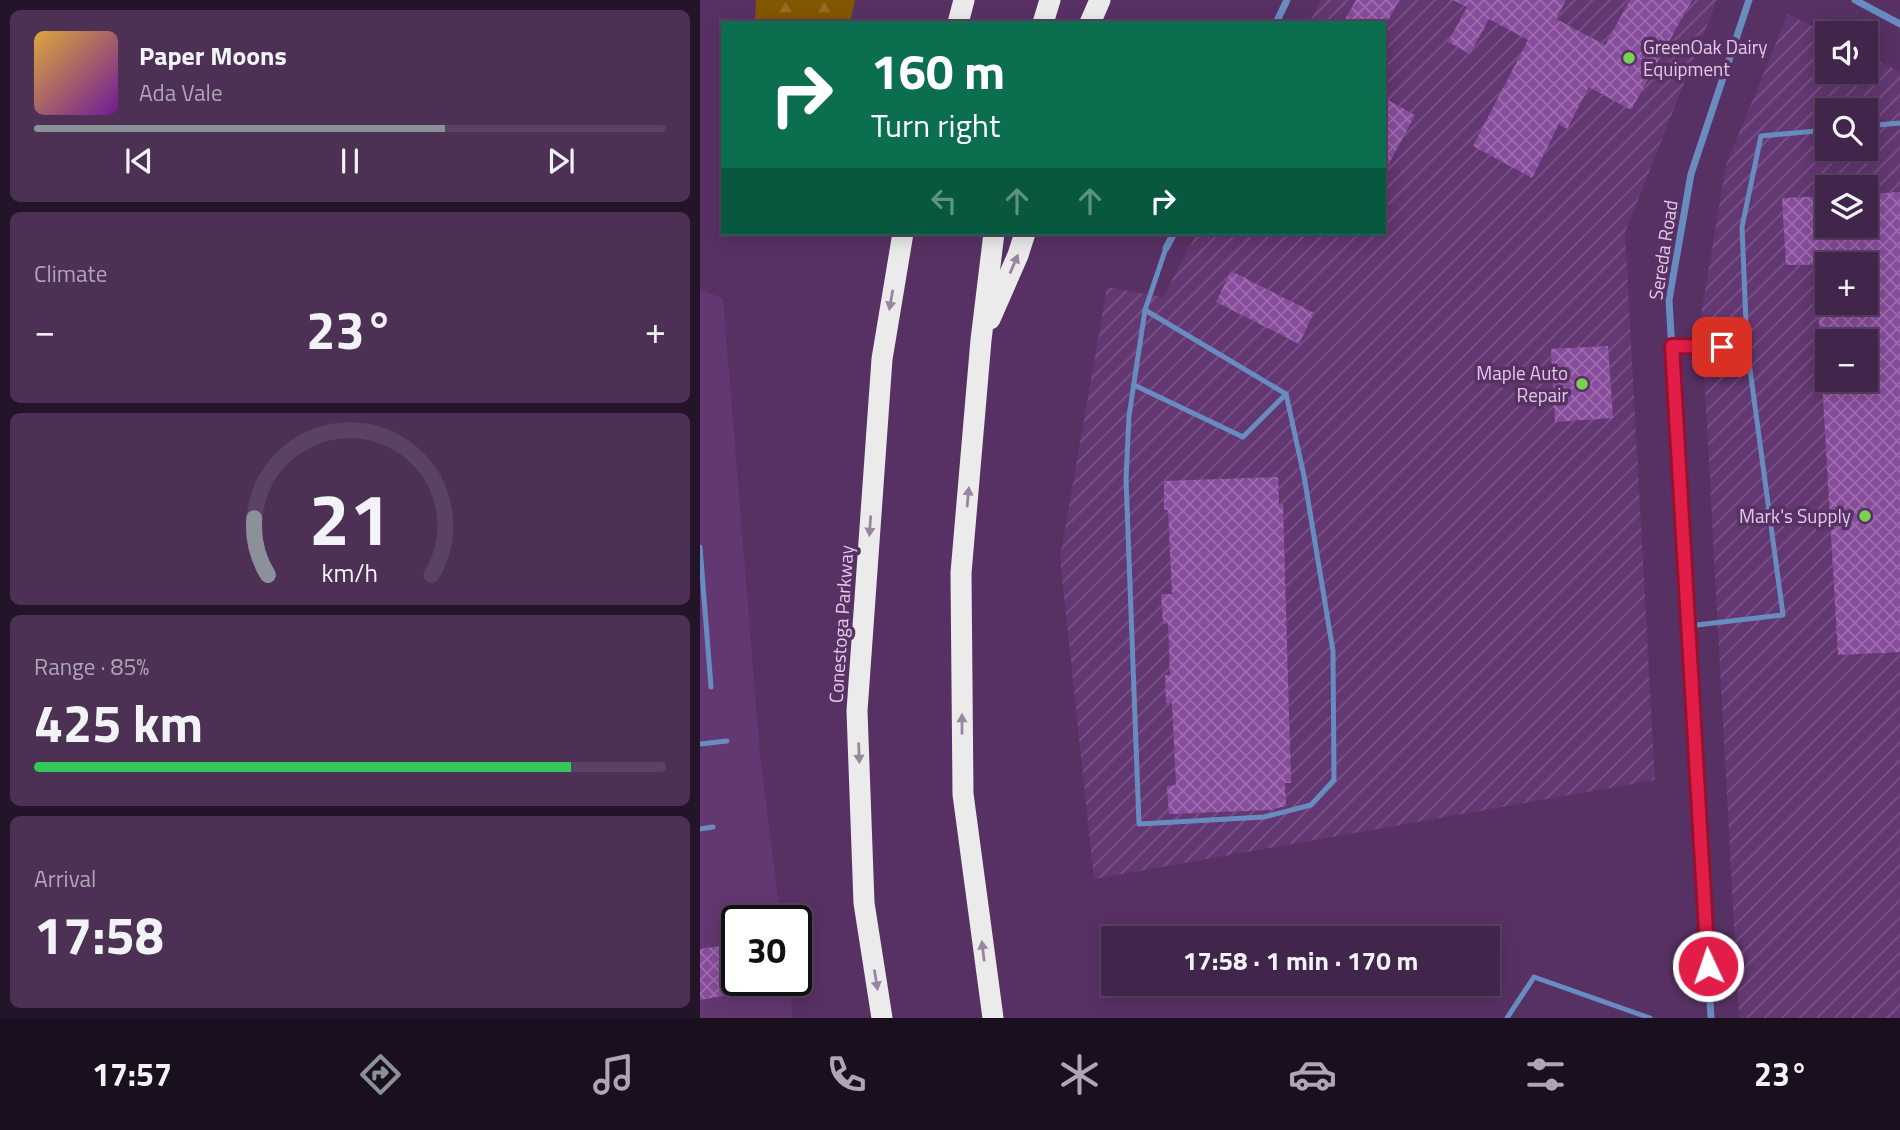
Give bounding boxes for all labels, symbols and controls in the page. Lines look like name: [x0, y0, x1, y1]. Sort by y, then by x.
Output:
map controls: [1815, 21, 1878, 392]
button: sound: [1815, 21, 1878, 84]
place label: GreenOak Dairy Equipment: [1643, 32, 1768, 83]
text: 160 m: [871, 33, 1005, 108]
text: Paper Moons: [139, 36, 287, 75]
icon: right: [756, 49, 847, 140]
marker: GreenOak Dairy Equipment: [1621, 50, 1637, 66]
text: Ada Vale: [139, 75, 223, 110]
button: search: [1815, 98, 1878, 161]
text: Turn right: [871, 101, 1000, 149]
icon: previous: [120, 142, 158, 180]
icon: pause: [331, 142, 369, 180]
icon: next: [542, 142, 580, 180]
button: layers: [1815, 175, 1878, 238]
icon: left: [925, 182, 963, 220]
icon: ahead: [998, 182, 1036, 220]
icon: ahead: [1071, 182, 1109, 220]
icon: right: [1144, 182, 1182, 220]
street label: Sereda Road: [1640, 198, 1685, 302]
button: +: [1815, 252, 1878, 315]
one-way arrow: [1009, 254, 1020, 275]
text: Climate: [34, 256, 107, 291]
one-way arrow: [885, 289, 896, 311]
text: 23°: [306, 290, 394, 369]
text: −: [34, 301, 55, 359]
text: +: [645, 301, 666, 359]
pin: [1692, 317, 1752, 377]
icon: arrive: [1703, 328, 1741, 366]
button: −: [1815, 329, 1878, 392]
place label: Maple Auto Repair: [1476, 358, 1568, 409]
marker: Maple Auto Repair: [1574, 376, 1590, 392]
text: 21: [309, 463, 391, 573]
one-way arrow: [962, 486, 973, 508]
place label: Mark's Supply: [1739, 501, 1851, 530]
marker: Mark's Supply: [1857, 508, 1873, 524]
one-way arrow: [864, 516, 875, 538]
street label: Conestoga Parkway: [821, 544, 860, 704]
text: km/h: [322, 554, 378, 592]
text: Range · 85%: [34, 649, 149, 684]
text: 425 km: [34, 683, 203, 762]
one-way arrow: [956, 713, 968, 735]
one-way arrow: [853, 743, 864, 765]
text: Arrival: [34, 861, 96, 896]
text: 17:58: [34, 895, 164, 974]
speed limit sign: 30: [721, 905, 812, 996]
position arrow: [1671, 929, 1745, 1003]
one-way arrow: [977, 939, 988, 961]
text: 17:58 · 1 min · 170 m: [1183, 941, 1418, 980]
one-way arrow: [871, 969, 882, 991]
text: 17:57: [92, 1050, 172, 1098]
icon: directions: [356, 1050, 405, 1099]
icon: music: [589, 1050, 638, 1099]
icon: phone: [822, 1050, 871, 1099]
icon: climate: [1055, 1050, 1104, 1099]
icon: car: [1288, 1050, 1337, 1099]
icon: filters: [1521, 1050, 1570, 1099]
text: 23°: [1754, 1050, 1808, 1098]

